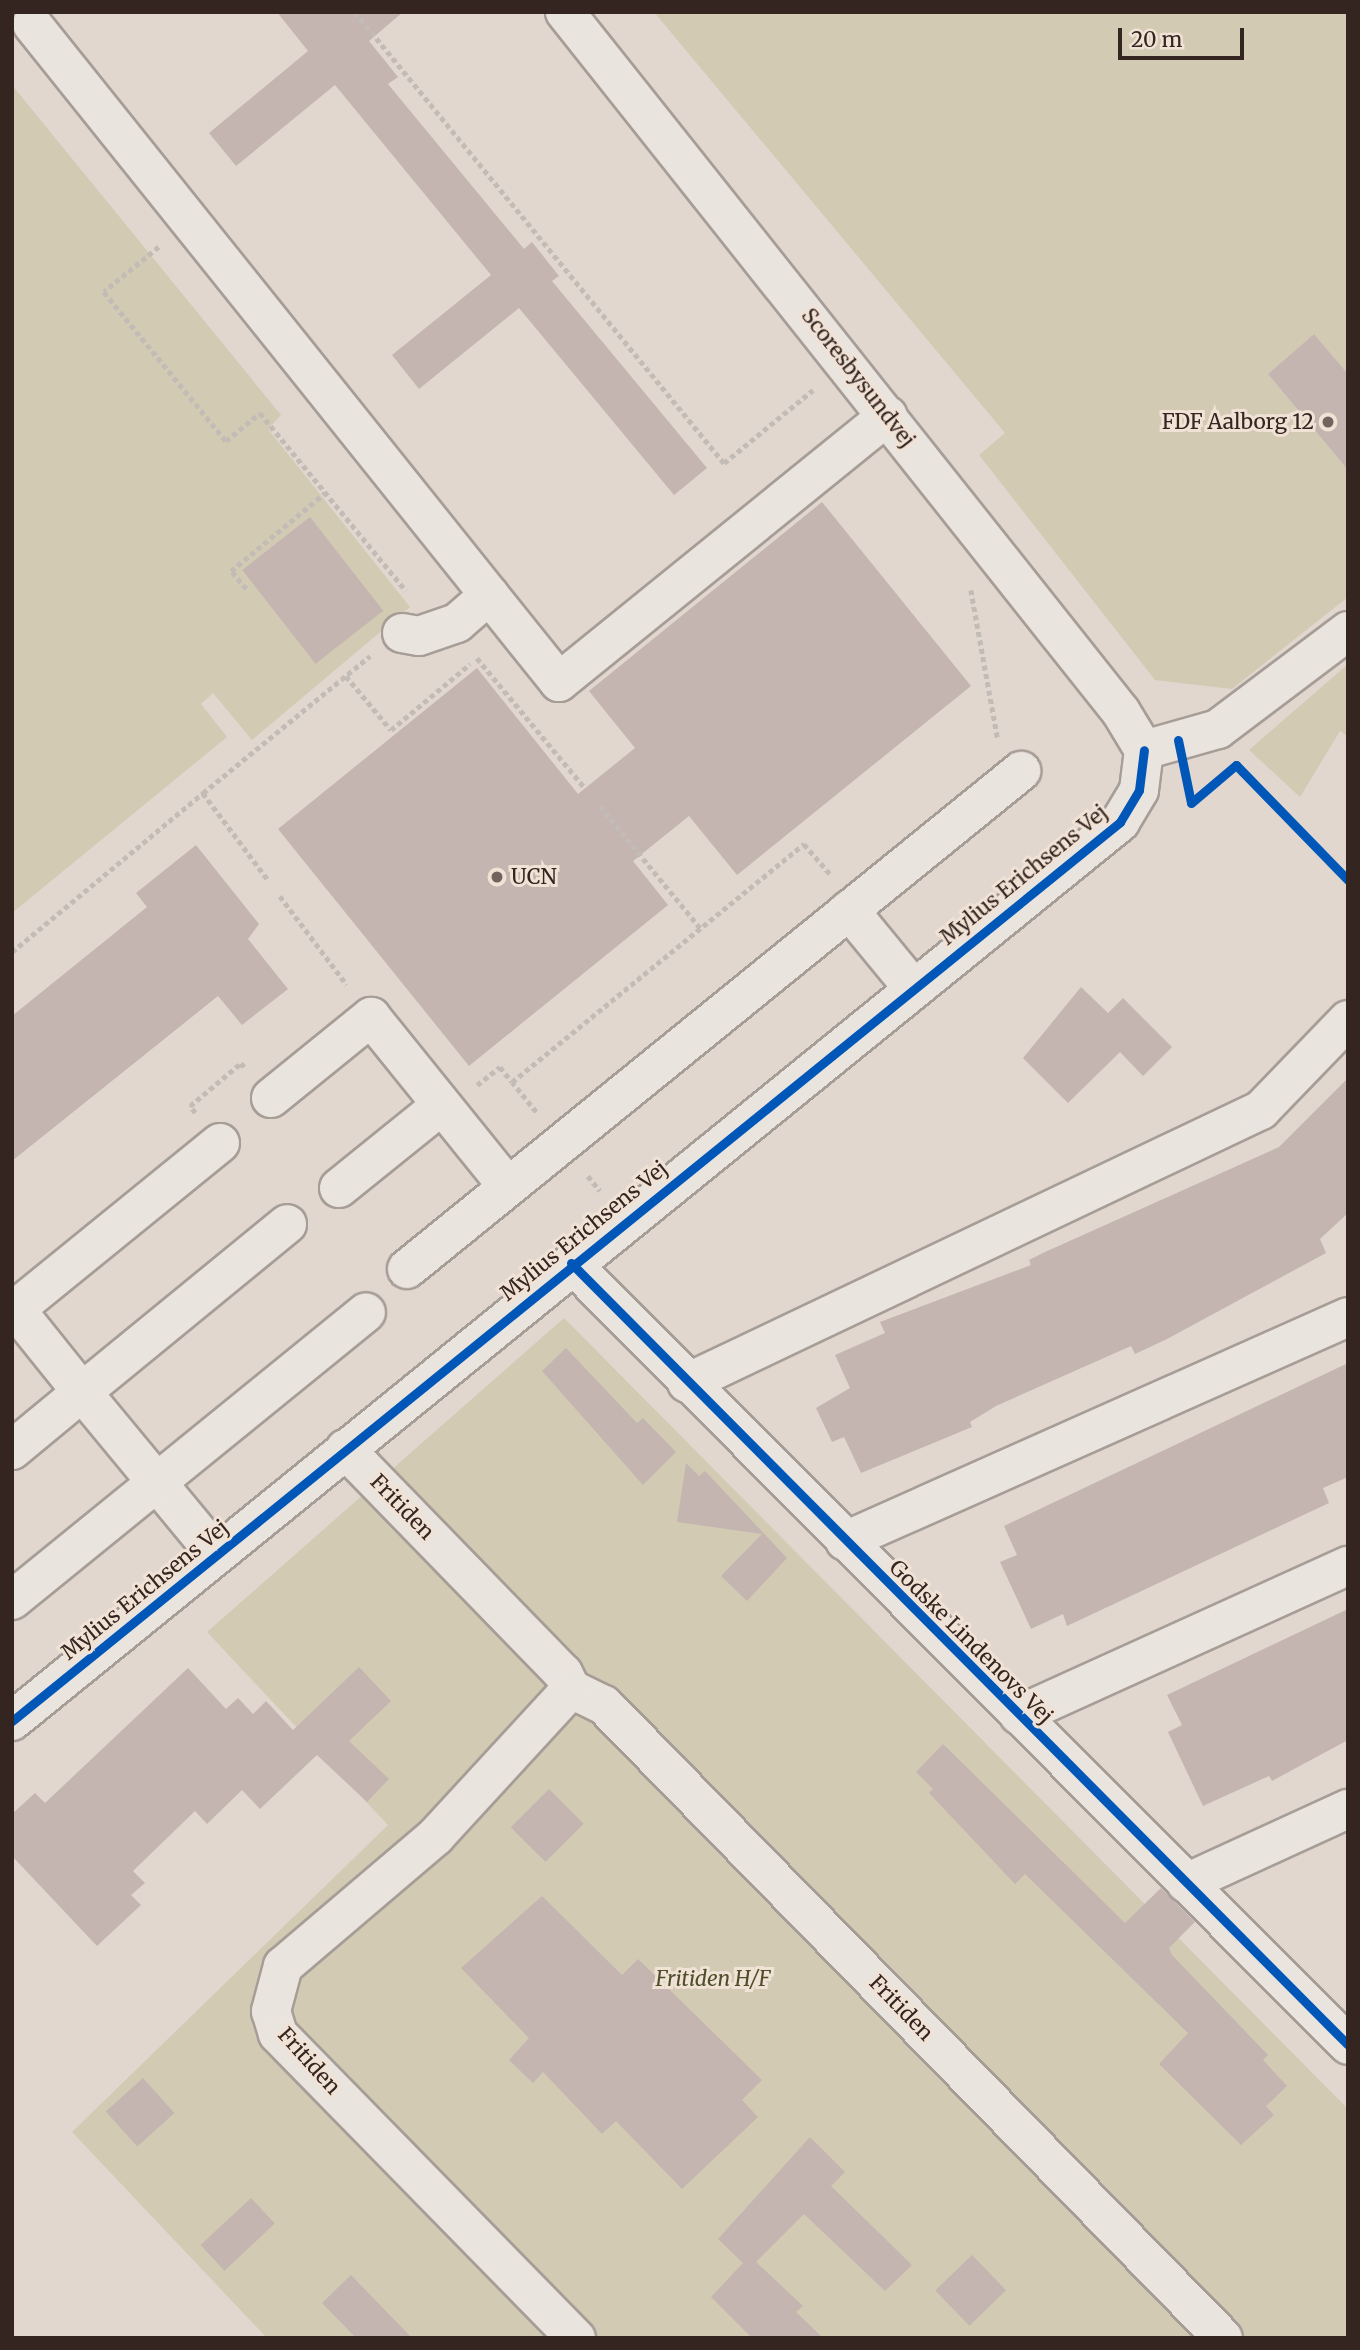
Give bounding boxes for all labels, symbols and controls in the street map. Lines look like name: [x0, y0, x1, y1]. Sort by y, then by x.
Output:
scale bar: [1122, 14, 1248, 58]
text: 20 m: [1131, 26, 1182, 53]
street label: Scoresbysundvej: [796, 304, 920, 452]
place label: FDF Aalborg 12: [1162, 409, 1314, 435]
marker: FDF Aalborg 12: [1320, 414, 1336, 430]
street label: Mylius Erichsens Vej: [935, 800, 1113, 950]
place label: UCN: [511, 864, 557, 890]
marker: UCN: [489, 869, 505, 885]
street label: Mylius Erichsens Vej: [495, 1156, 673, 1306]
street label: Fritiden: [365, 1469, 439, 1545]
street label: Mylius Erichsens Vej: [56, 1515, 234, 1665]
street label: Godske Lindenovs Vej: [884, 1555, 1058, 1729]
park label: Fritiden H/F: [655, 1966, 771, 1992]
street label: Fritiden: [864, 1970, 938, 2046]
street label: Fritiden: [273, 2022, 345, 2100]

